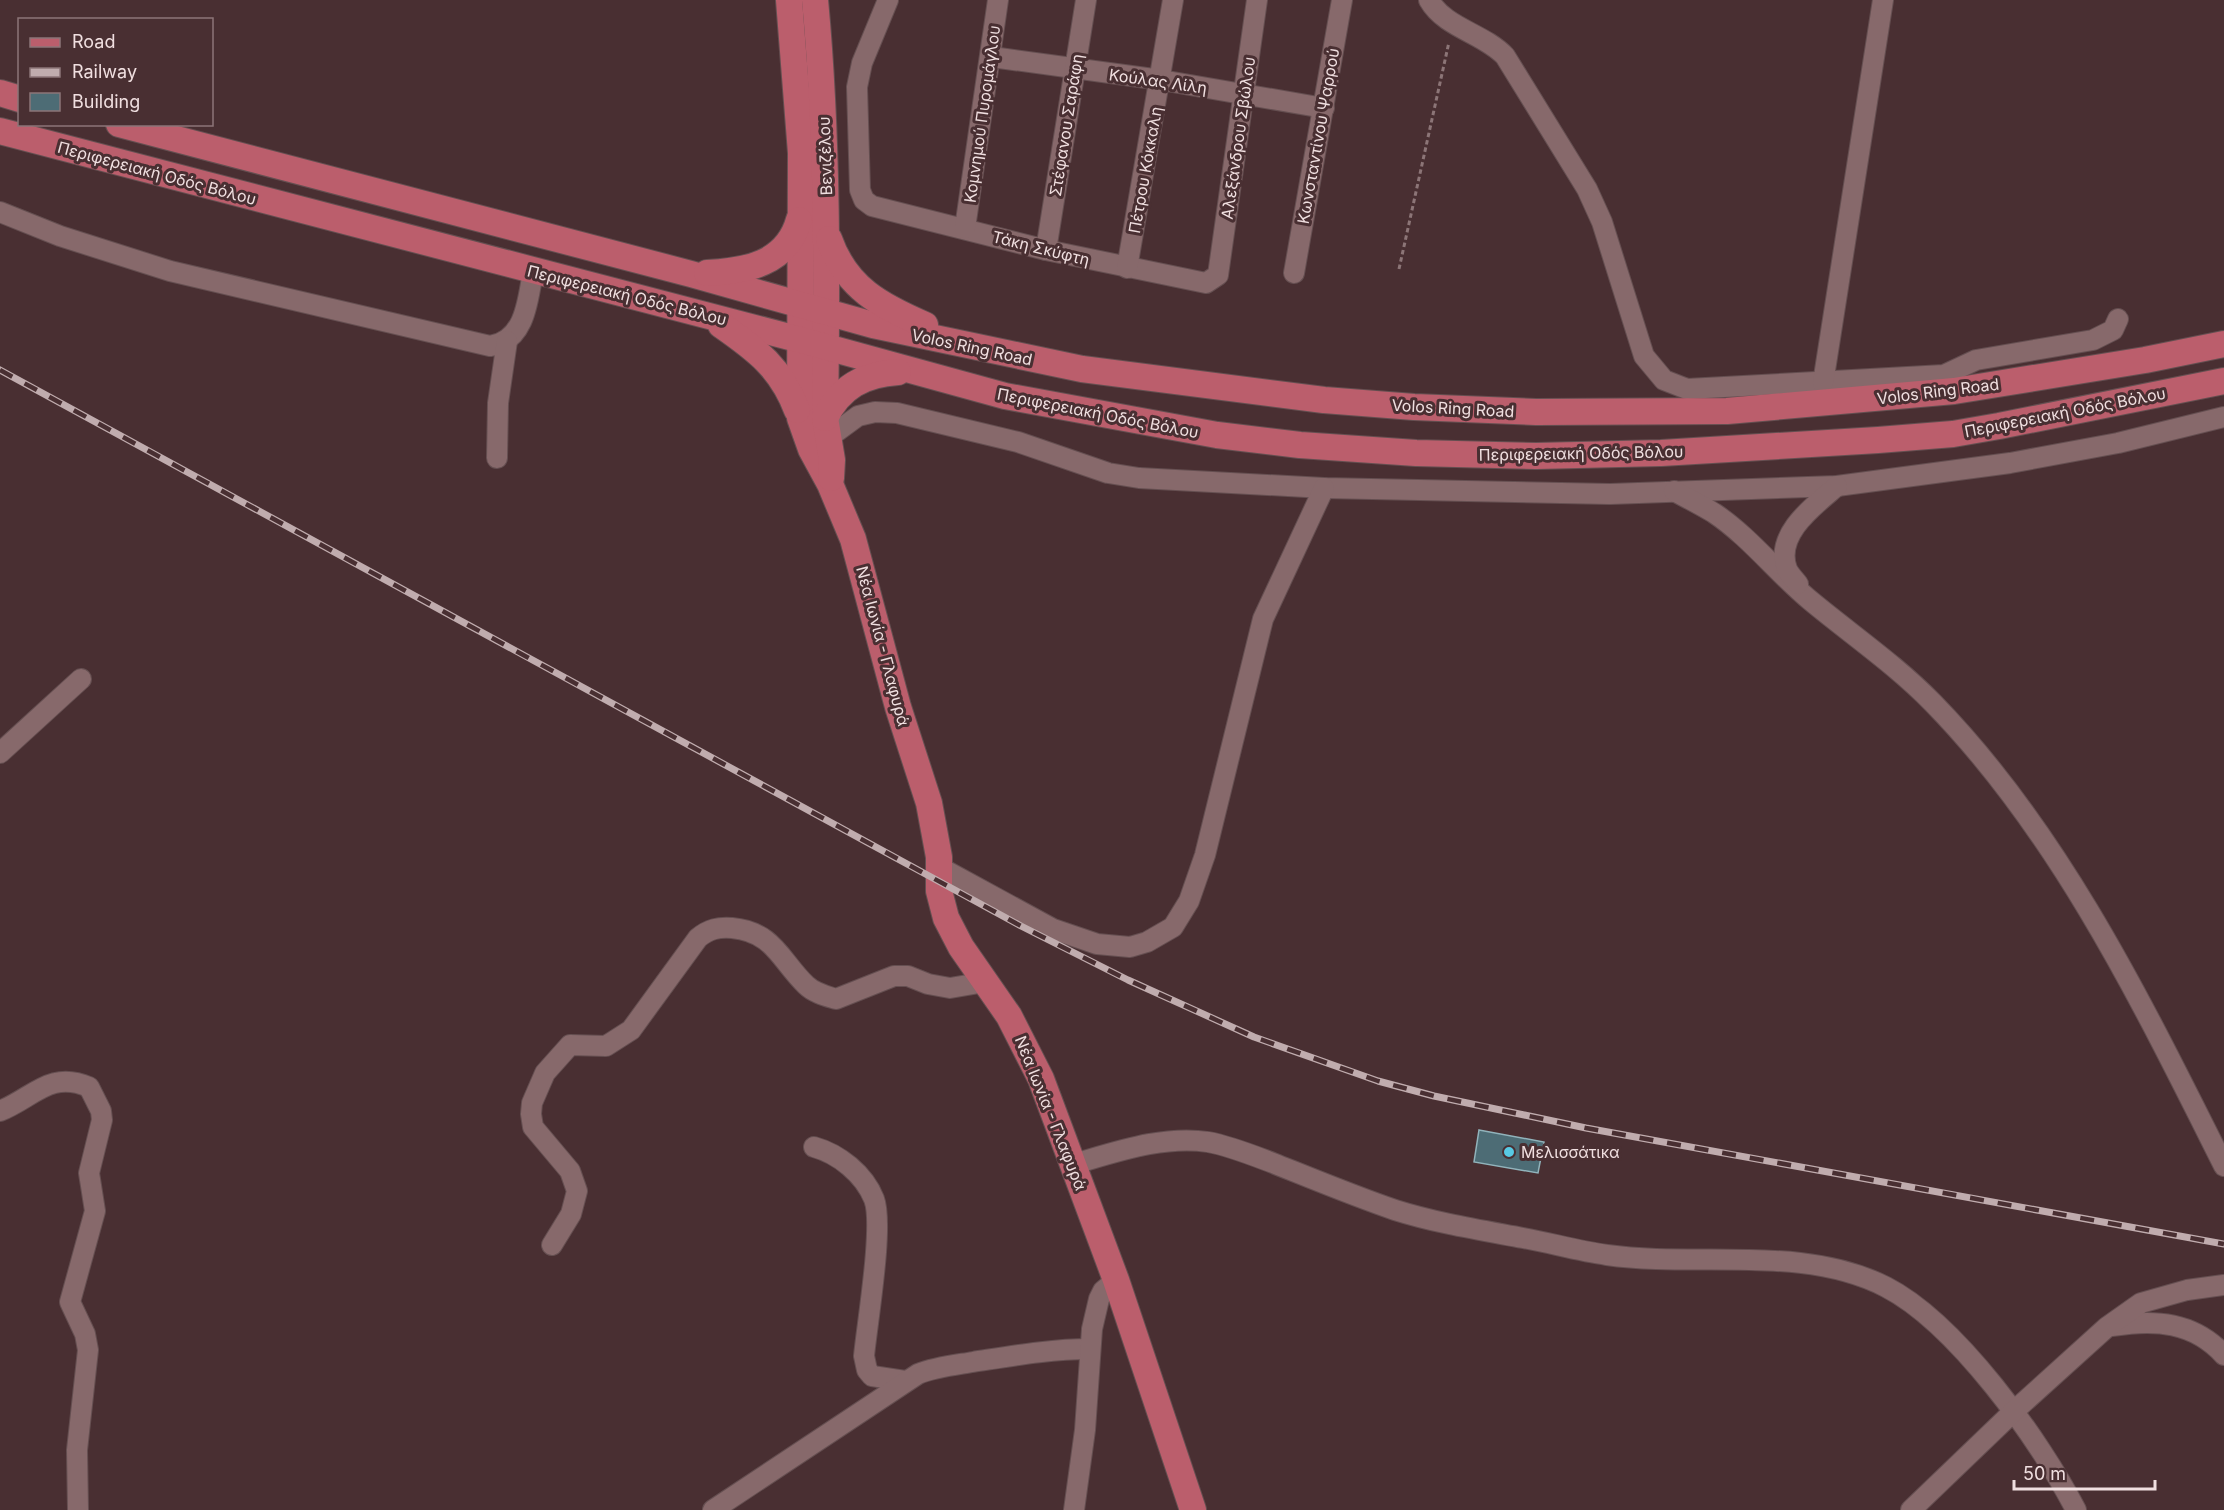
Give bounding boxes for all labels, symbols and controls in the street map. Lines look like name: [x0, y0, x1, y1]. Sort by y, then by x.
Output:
legend: [18, 18, 213, 126]
street label: Κομνημού Πυρομάγλου: [960, 24, 1004, 204]
text: Road: [72, 31, 115, 52]
street label: Κωνσταντίνου Ψαρρού: [1293, 47, 1343, 225]
street label: Στέφανου Σαράφη: [1045, 52, 1087, 198]
street label: Αλεξάνδρου Σβώλου: [1217, 55, 1259, 221]
text: Railway: [72, 61, 137, 82]
street label: Κούλας Λίλη: [1108, 64, 1208, 98]
text: Building: [72, 91, 140, 112]
street label: Πέτρου Κόκκαλη: [1124, 105, 1166, 235]
street label: Βενιζέλου: [814, 116, 836, 196]
street label: Περιφερειακή Οδός Βόλου: [56, 137, 258, 209]
street label: Τάκη Σκύφτη: [990, 226, 1092, 270]
street label: Περιφερειακή Οδός Βόλου: [525, 261, 729, 329]
street label: Volos Ring Road: [910, 324, 1034, 370]
street label: Volos Ring Road: [1876, 374, 2000, 408]
street label: Περιφερειακή Οδός Βόλου: [1963, 383, 2167, 441]
street label: Περιφερειακή Οδός Βόλου: [996, 384, 1200, 442]
street label: Volos Ring Road: [1391, 395, 1515, 421]
street label: Περιφερειακή Οδός Βόλου: [1478, 441, 1684, 465]
street label: Νέα Ιωνία - Γλαφυρά: [852, 564, 914, 728]
street label: Νέα Ιωνία - Γλαφυρά: [1011, 1033, 1091, 1193]
place label: Μελισσάτικα: [1521, 1142, 1620, 1162]
marker: Μελισσάτικα: [1502, 1145, 1516, 1159]
scale bar: [2014, 1453, 2155, 1491]
text: 50 m: [2023, 1463, 2066, 1484]

